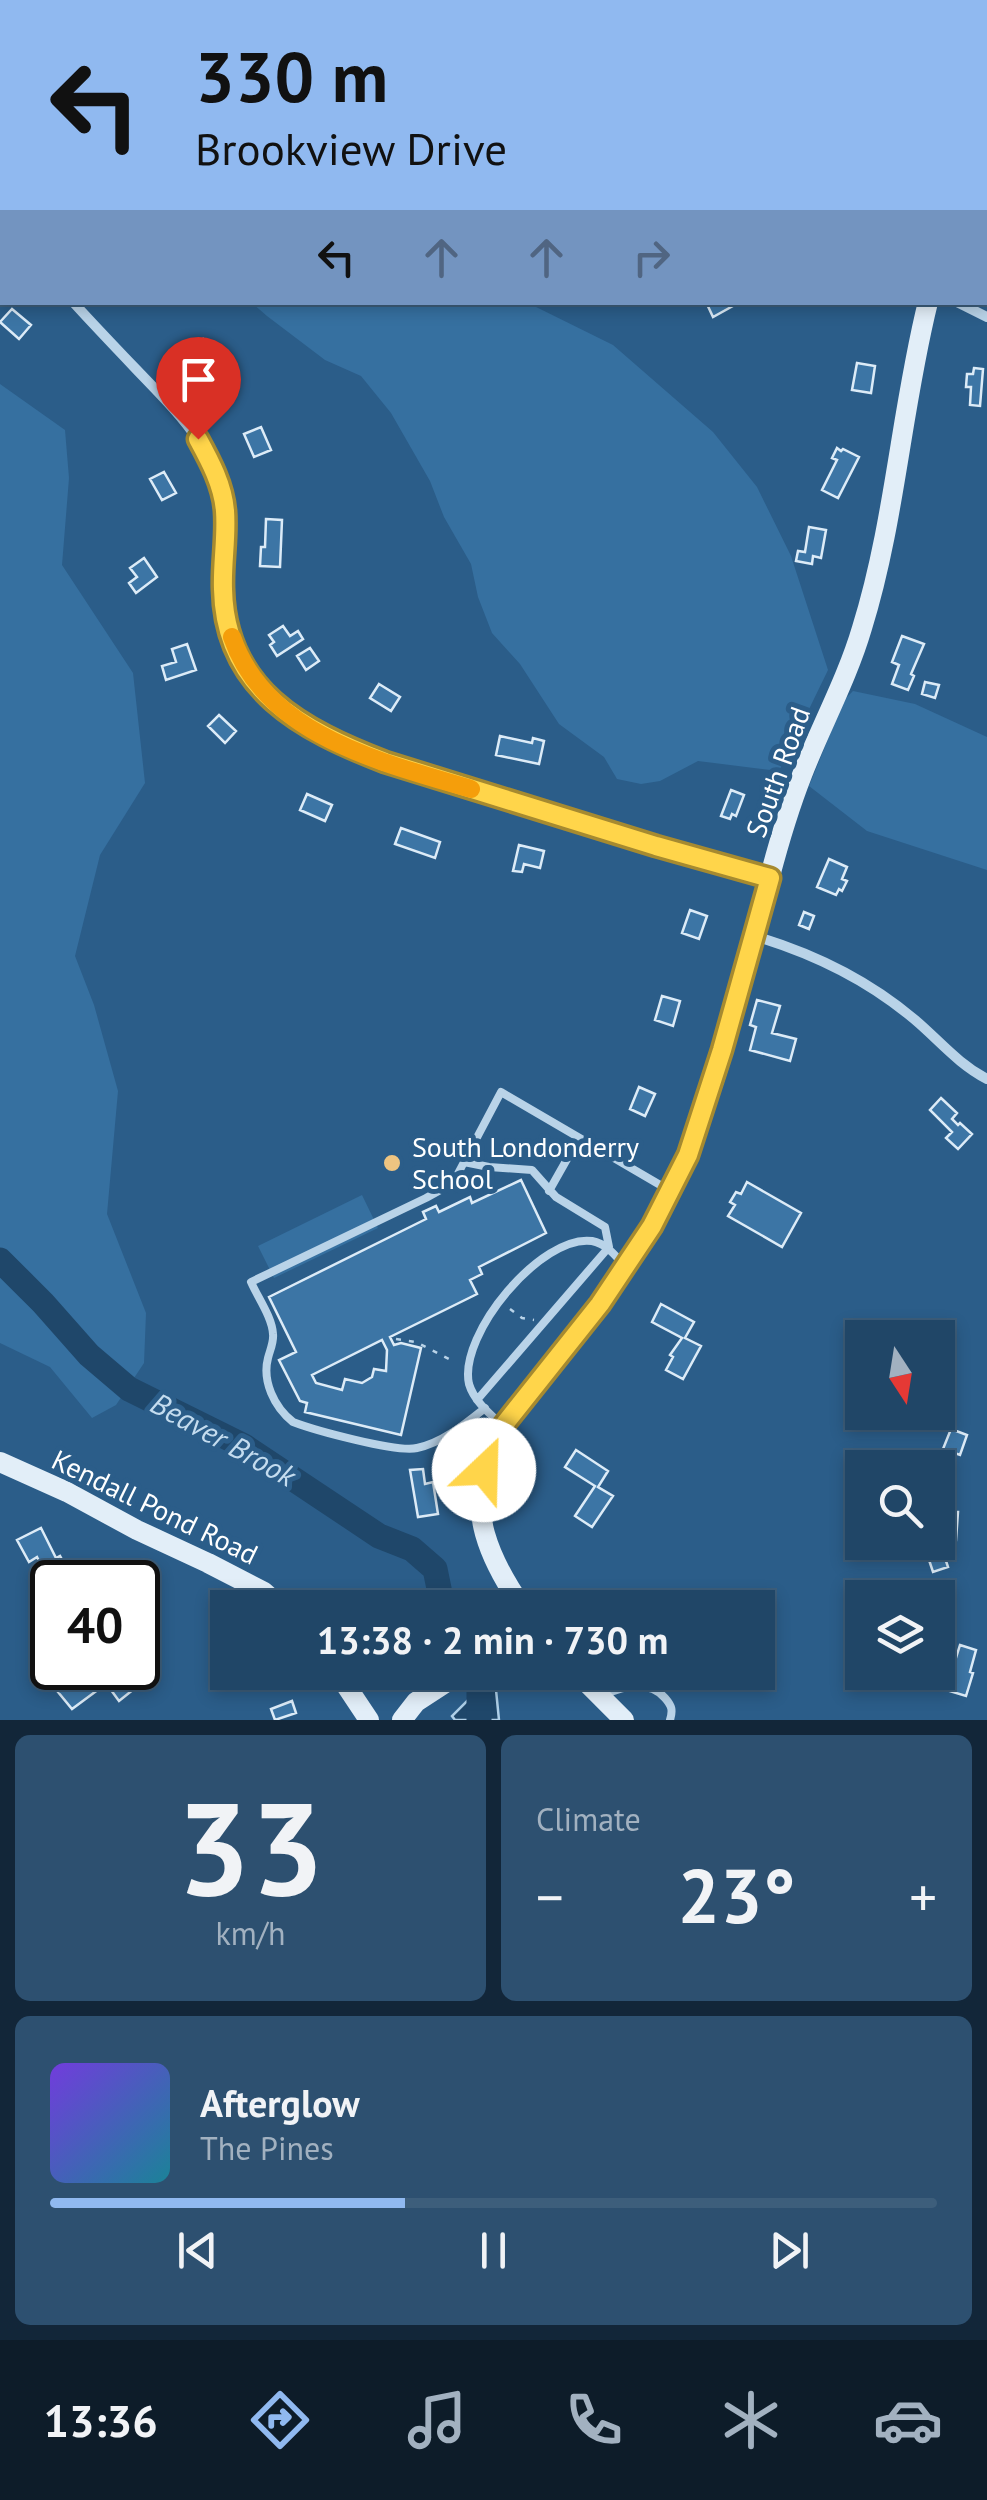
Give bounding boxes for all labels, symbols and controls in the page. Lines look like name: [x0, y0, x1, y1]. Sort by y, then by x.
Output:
text: 330 m: [195, 31, 388, 121]
icon: left: [30, 40, 160, 170]
text: Brookview Drive: [195, 119, 507, 177]
icon: left: [309, 230, 364, 285]
icon: ahead: [414, 230, 469, 285]
icon: ahead: [519, 230, 574, 285]
icon: right: [624, 230, 679, 285]
pin: [156, 337, 241, 440]
icon: arrive: [171, 352, 226, 407]
street label: South Road: [737, 701, 818, 842]
place label: South Londonderry School: [412, 1128, 639, 1197]
marker: South Londonderry School: [381, 1152, 403, 1174]
north arrow: [845, 1320, 955, 1430]
map controls: [845, 1320, 955, 1690]
water label: Beaver Brook: [144, 1383, 304, 1495]
position arrow: [432, 1418, 536, 1522]
street label: Kendall Pond Road: [46, 1441, 264, 1572]
button: search: [845, 1450, 955, 1560]
speed limit sign: 40: [30, 1560, 160, 1690]
button: layers: [845, 1580, 955, 1690]
text: 13:38 · 2 min · 730 m: [317, 1615, 668, 1664]
text: 33: [177, 1763, 324, 1931]
text: Climate: [536, 1798, 641, 1840]
text: 23°: [678, 1847, 795, 1944]
text: −: [536, 1861, 564, 1932]
text: +: [909, 1861, 937, 1932]
text: km/h: [215, 1912, 286, 1954]
text: Afterglow: [200, 2078, 360, 2127]
text: The Pines: [200, 2127, 334, 2169]
icon: previous: [170, 2223, 225, 2278]
icon: pause: [466, 2223, 521, 2278]
icon: next: [762, 2223, 817, 2278]
icon: directions: [245, 2385, 315, 2455]
icon: music: [402, 2385, 472, 2455]
icon: phone: [559, 2385, 629, 2455]
icon: climate: [716, 2385, 786, 2455]
icon: car: [873, 2385, 943, 2455]
text: 13:36: [44, 2391, 158, 2449]

